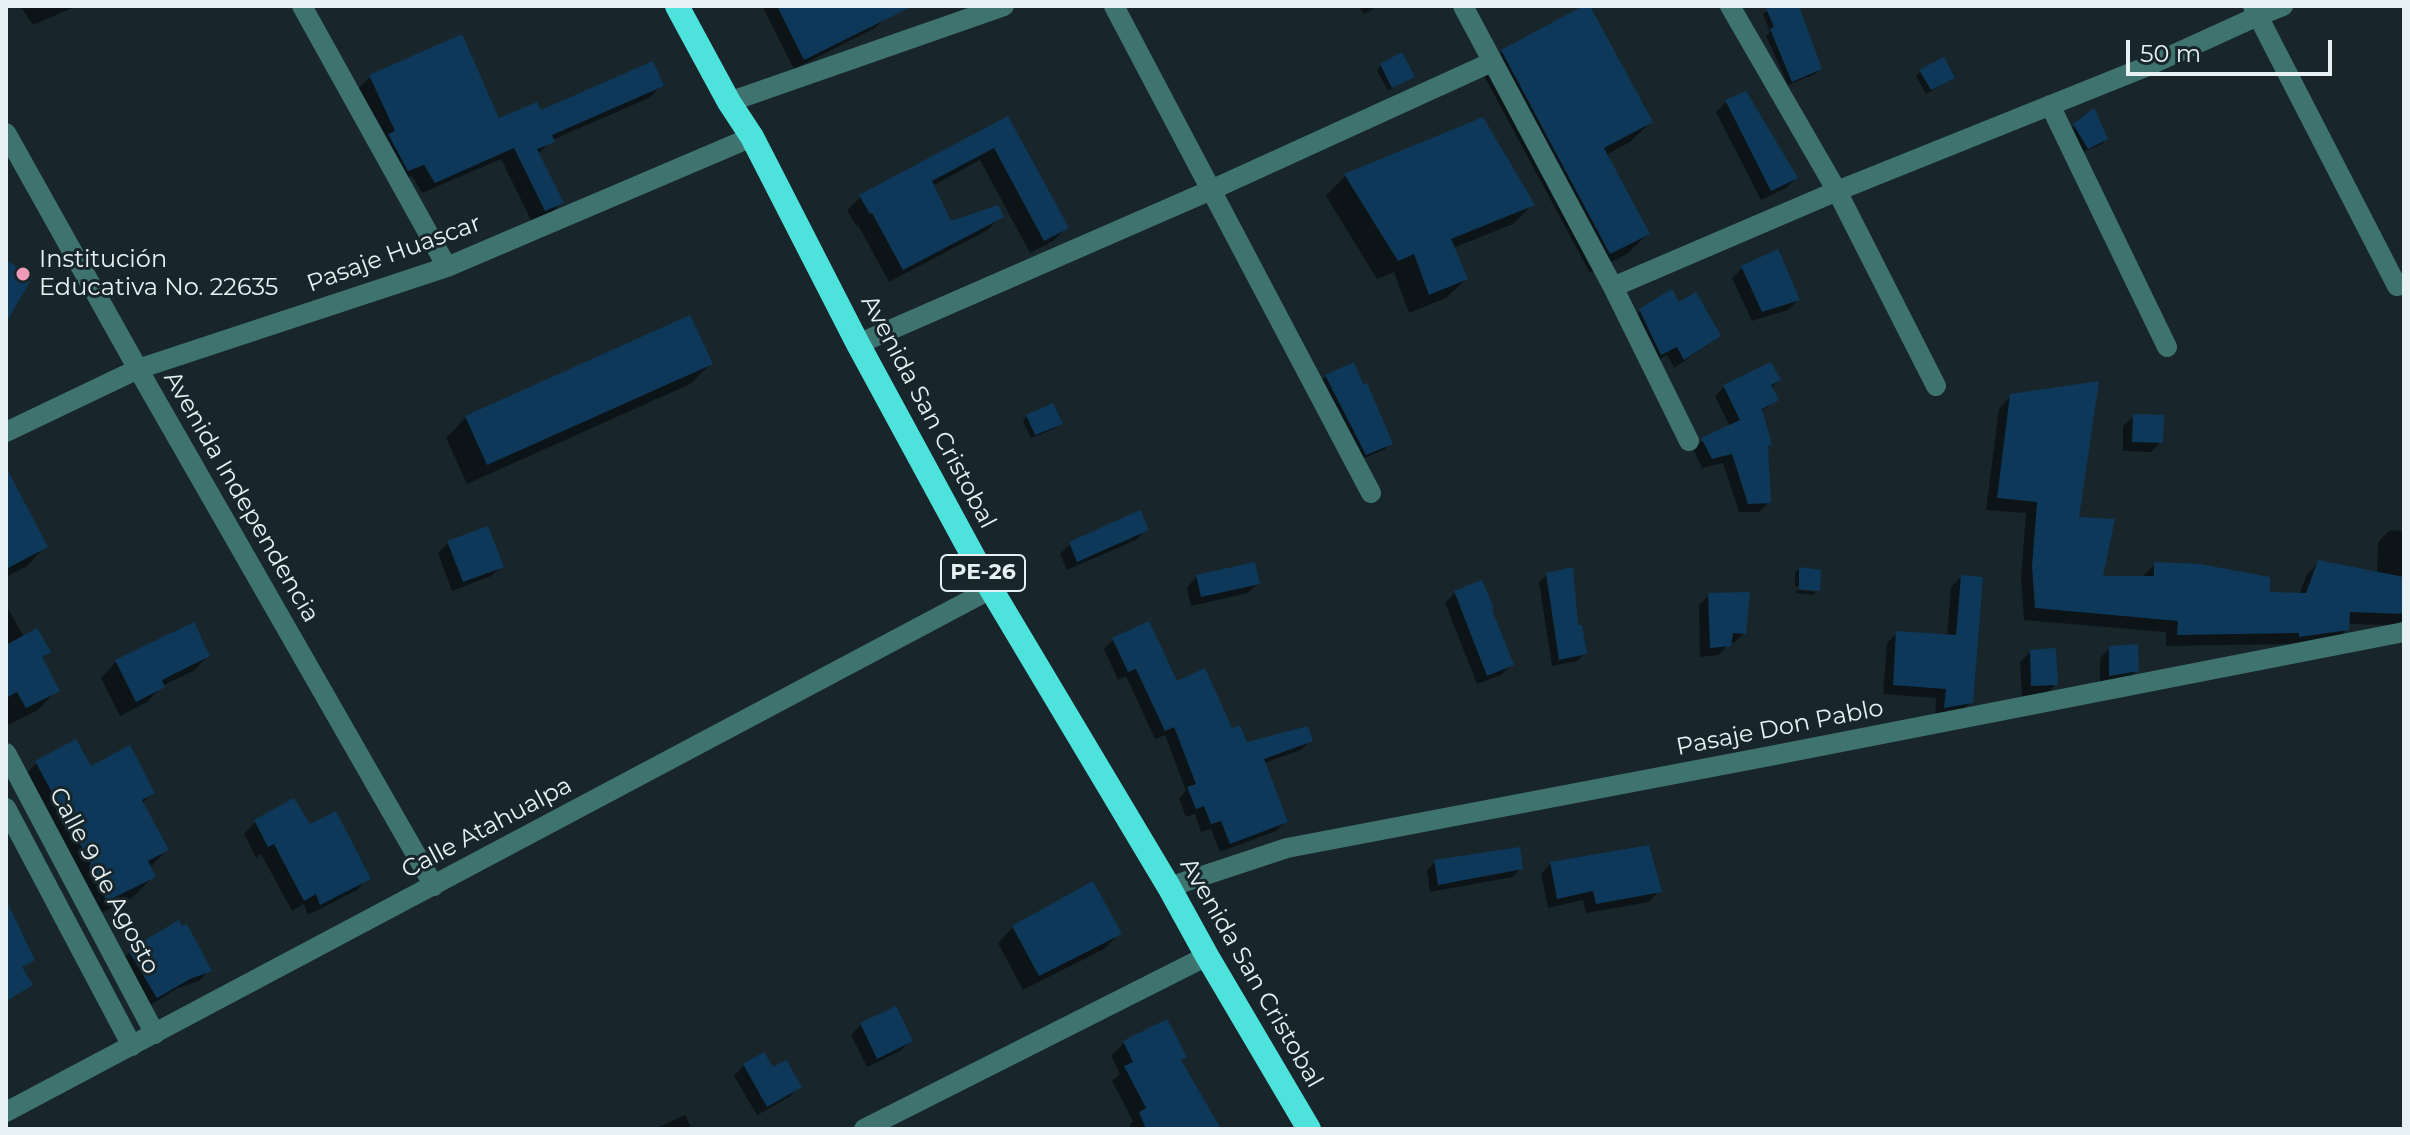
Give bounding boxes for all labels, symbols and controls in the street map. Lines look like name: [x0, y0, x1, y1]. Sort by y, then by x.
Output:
scale bar: [2130, 24, 2336, 74]
text: 50 m: [2140, 39, 2201, 68]
street label: Pasaje Huascar: [303, 209, 485, 299]
place label: Institución Educativa No. 22635: [39, 246, 278, 302]
marker: Institución Educativa No. 22635: [14, 265, 32, 283]
street label: Avenida San Cristobal: [854, 290, 1002, 534]
street label: Avenida Independencia: [157, 366, 325, 628]
road number: PE-26: [941, 555, 1025, 591]
street label: Pasaje Don Pablo: [1674, 694, 1886, 762]
street label: Calle Atahualpa: [397, 771, 577, 885]
street label: Calle 9 de Agosto: [43, 783, 165, 979]
street label: Avenida San Cristobal: [1173, 853, 1329, 1093]

